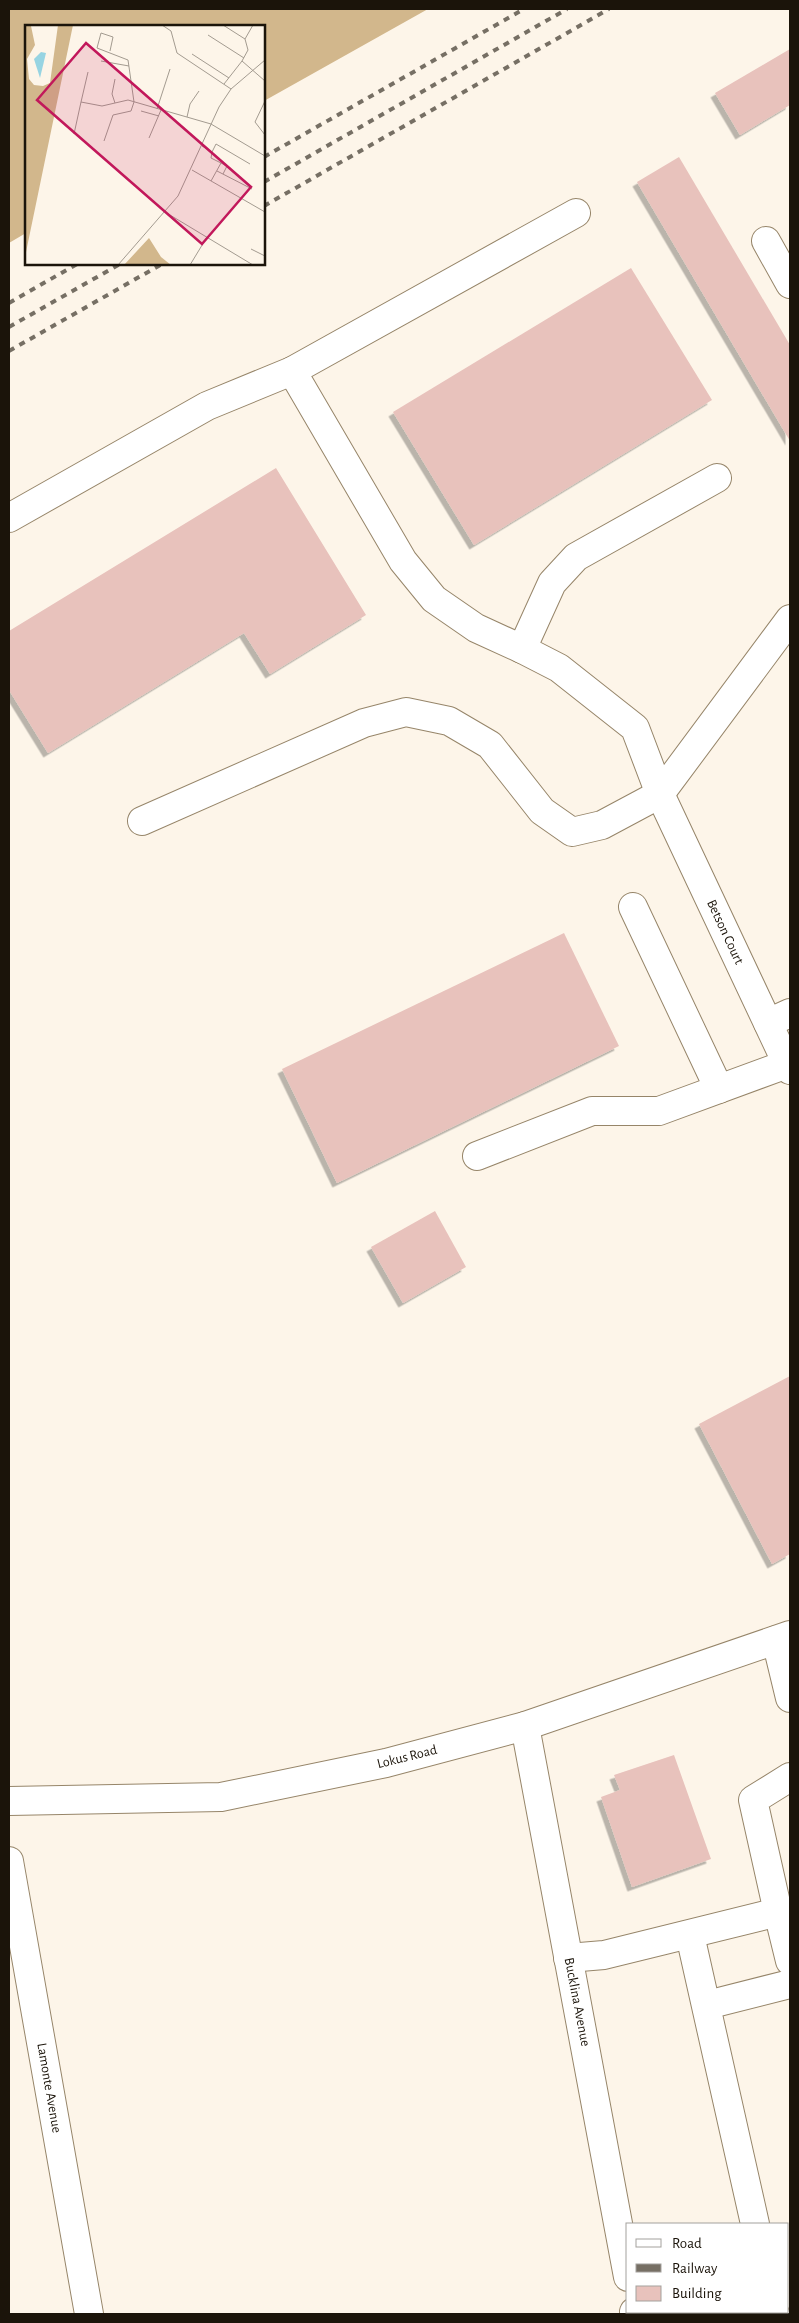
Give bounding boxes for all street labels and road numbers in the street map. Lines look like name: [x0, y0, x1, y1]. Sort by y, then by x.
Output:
street label: Betson Court: [704, 897, 746, 967]
street label: Lokus Road: [376, 1743, 438, 1771]
street label: Bucklina Avenue: [562, 1956, 592, 2048]
street label: Lamonte Avenue: [34, 2042, 64, 2134]

